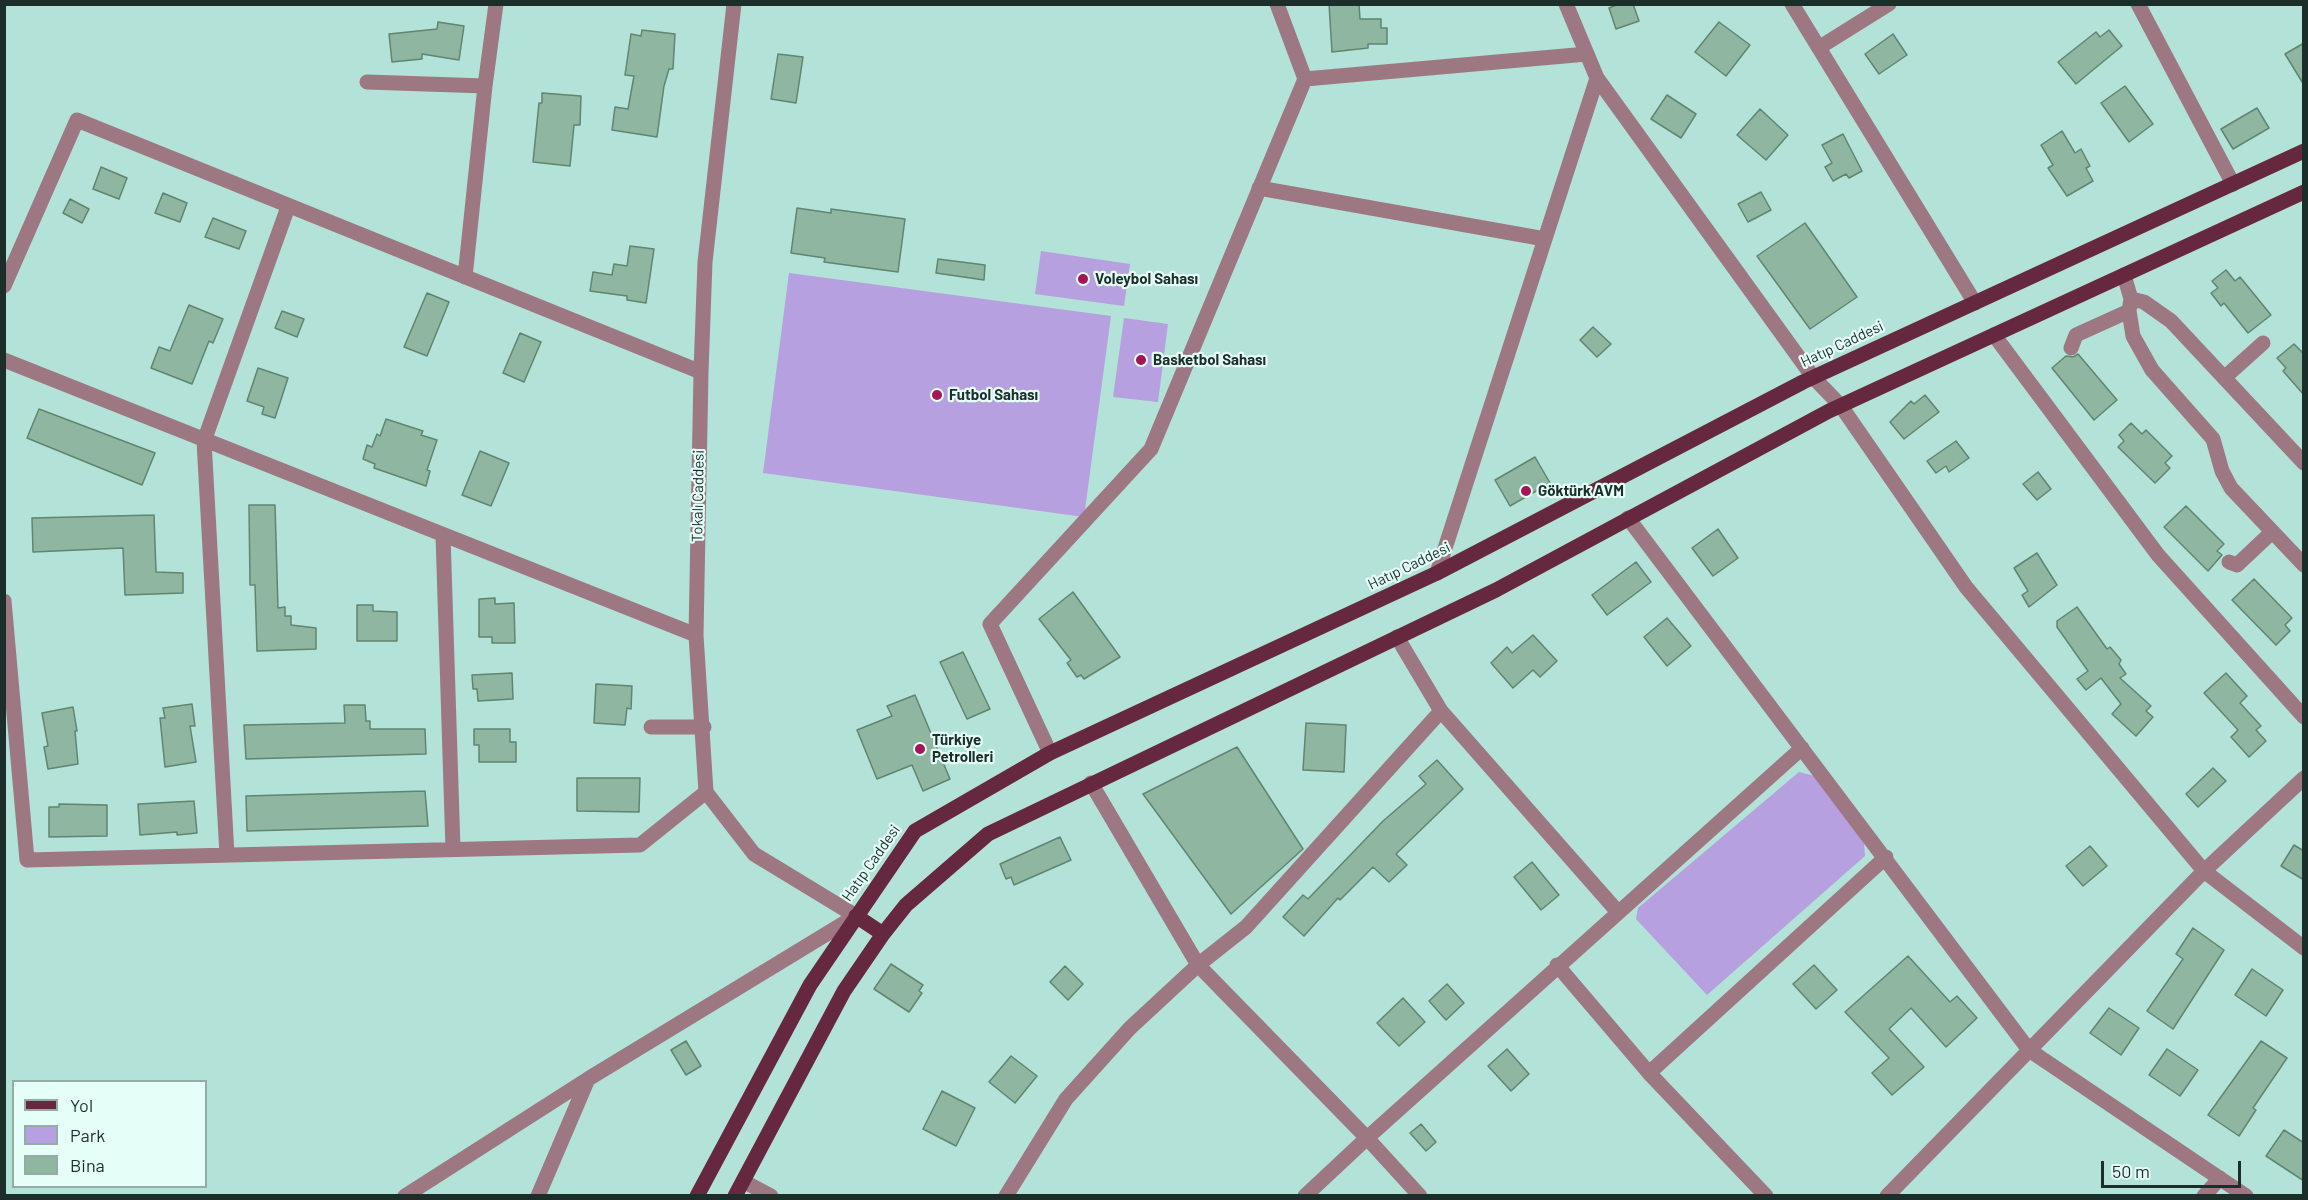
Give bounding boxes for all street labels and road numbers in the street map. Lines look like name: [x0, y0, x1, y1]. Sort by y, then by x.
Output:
street label: Hatıp Caddesi: [1798, 317, 1886, 371]
street label: Tokalı Caddesi: [688, 450, 708, 542]
street label: Hatıp Caddesi: [1365, 538, 1453, 594]
street label: Hatıp Caddesi: [838, 821, 904, 905]

